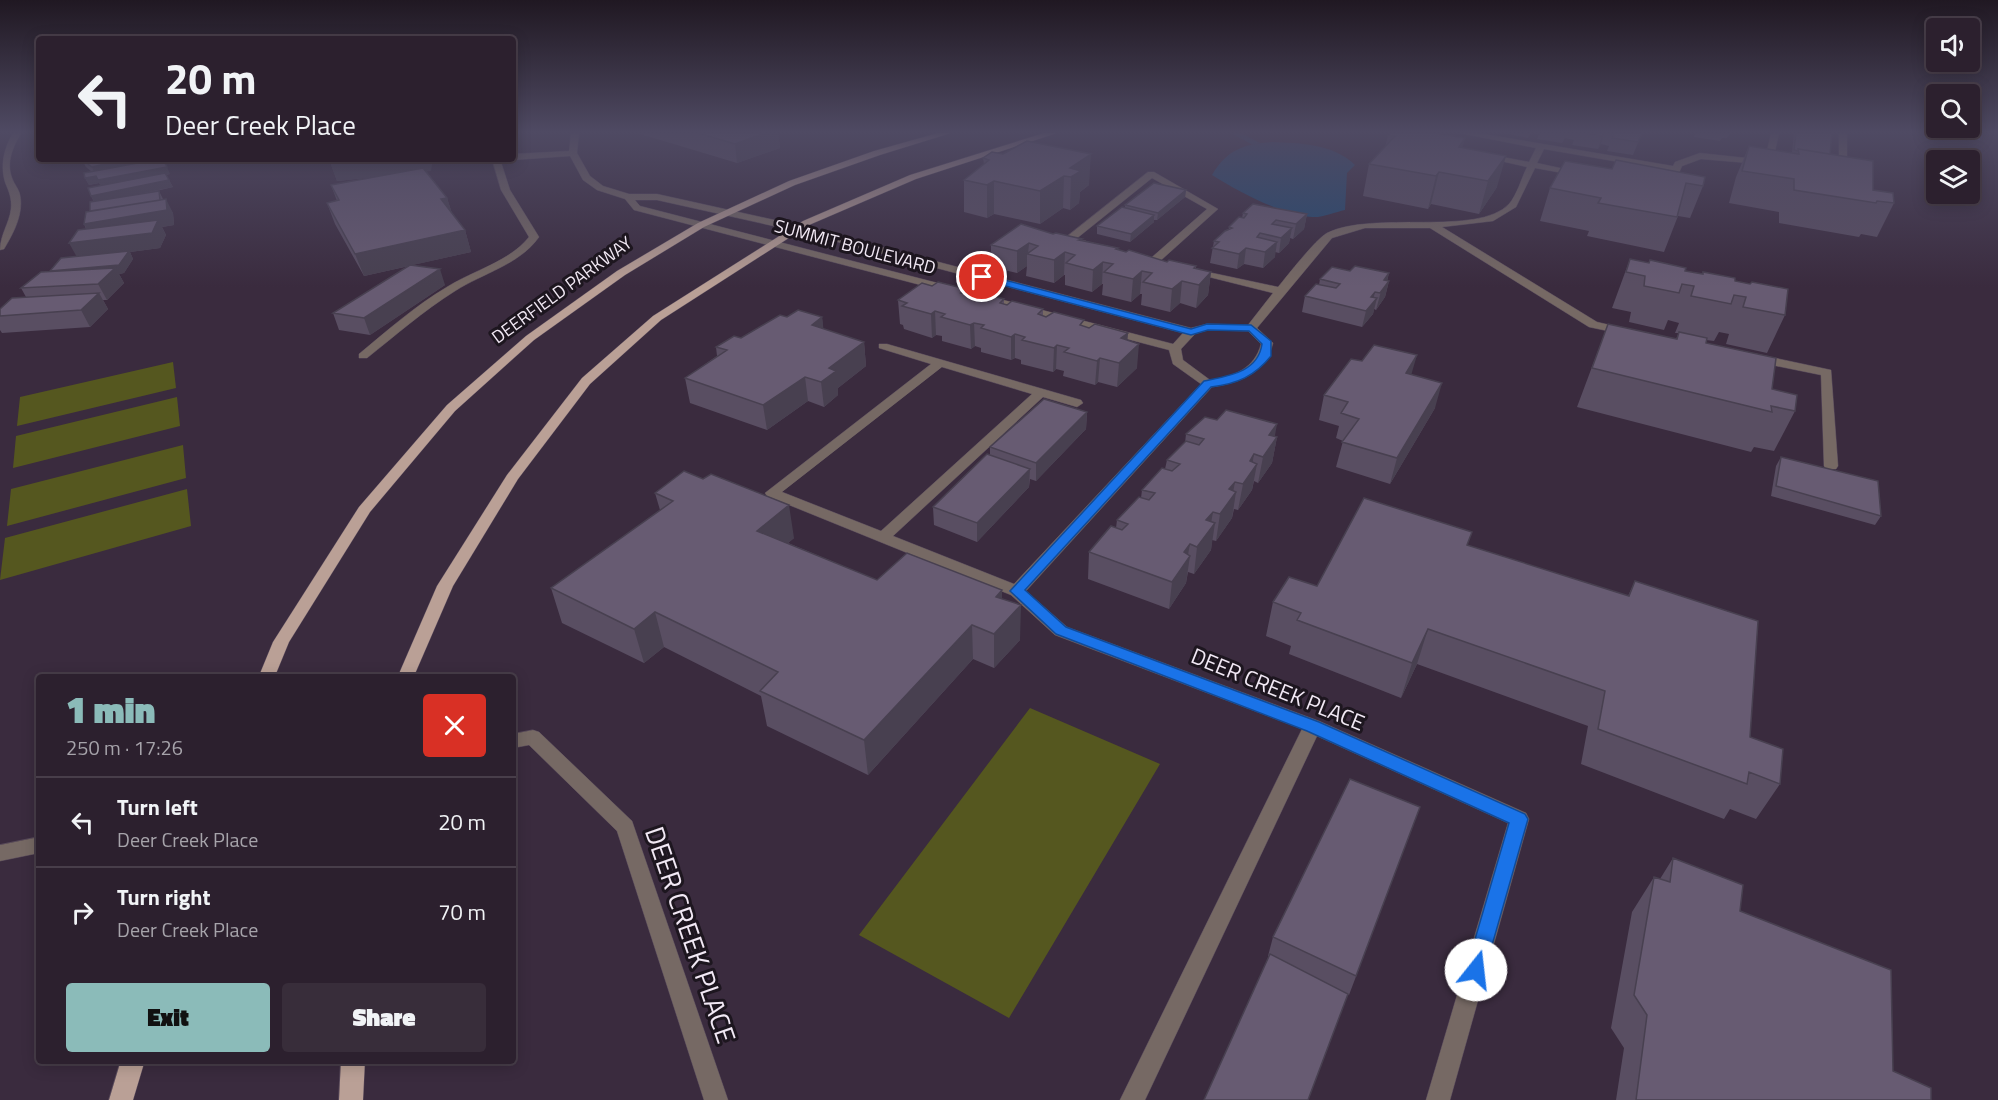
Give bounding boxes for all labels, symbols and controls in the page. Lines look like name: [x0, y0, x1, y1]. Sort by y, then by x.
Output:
map controls: [1926, 18, 1980, 204]
button: sound: [1926, 18, 1980, 72]
text: 20 m: [165, 46, 257, 110]
icon: left: [66, 60, 144, 138]
button: search: [1926, 84, 1980, 138]
text: Deer Creek Place: [165, 104, 356, 145]
button: layers: [1926, 150, 1980, 204]
street label: SUMMIT BOULEVARD: [771, 212, 939, 281]
street label: DEERFIELD PARKWAY: [486, 229, 638, 350]
pin: [956, 251, 1007, 302]
icon: arrive: [965, 260, 998, 293]
street label: DEER CREEK PLACE: [1186, 639, 1370, 739]
text: 1 min: [66, 682, 155, 737]
button: close: [423, 694, 486, 757]
text: 250 m · 17:26: [66, 732, 183, 763]
text: Turn left: [117, 790, 198, 824]
text: 20 m: [438, 805, 486, 839]
icon: left: [66, 806, 99, 839]
street label: DEER CREEK PLACE: [635, 821, 748, 1048]
text: Deer Creek Place: [117, 824, 258, 855]
text: Turn right: [117, 880, 211, 914]
text: 70 m: [438, 895, 486, 929]
icon: right: [66, 896, 99, 929]
text: Deer Creek Place: [117, 914, 258, 945]
position arrow: [1444, 938, 1508, 1002]
button: Exit: [66, 983, 270, 1052]
button: Share: [282, 983, 486, 1052]

